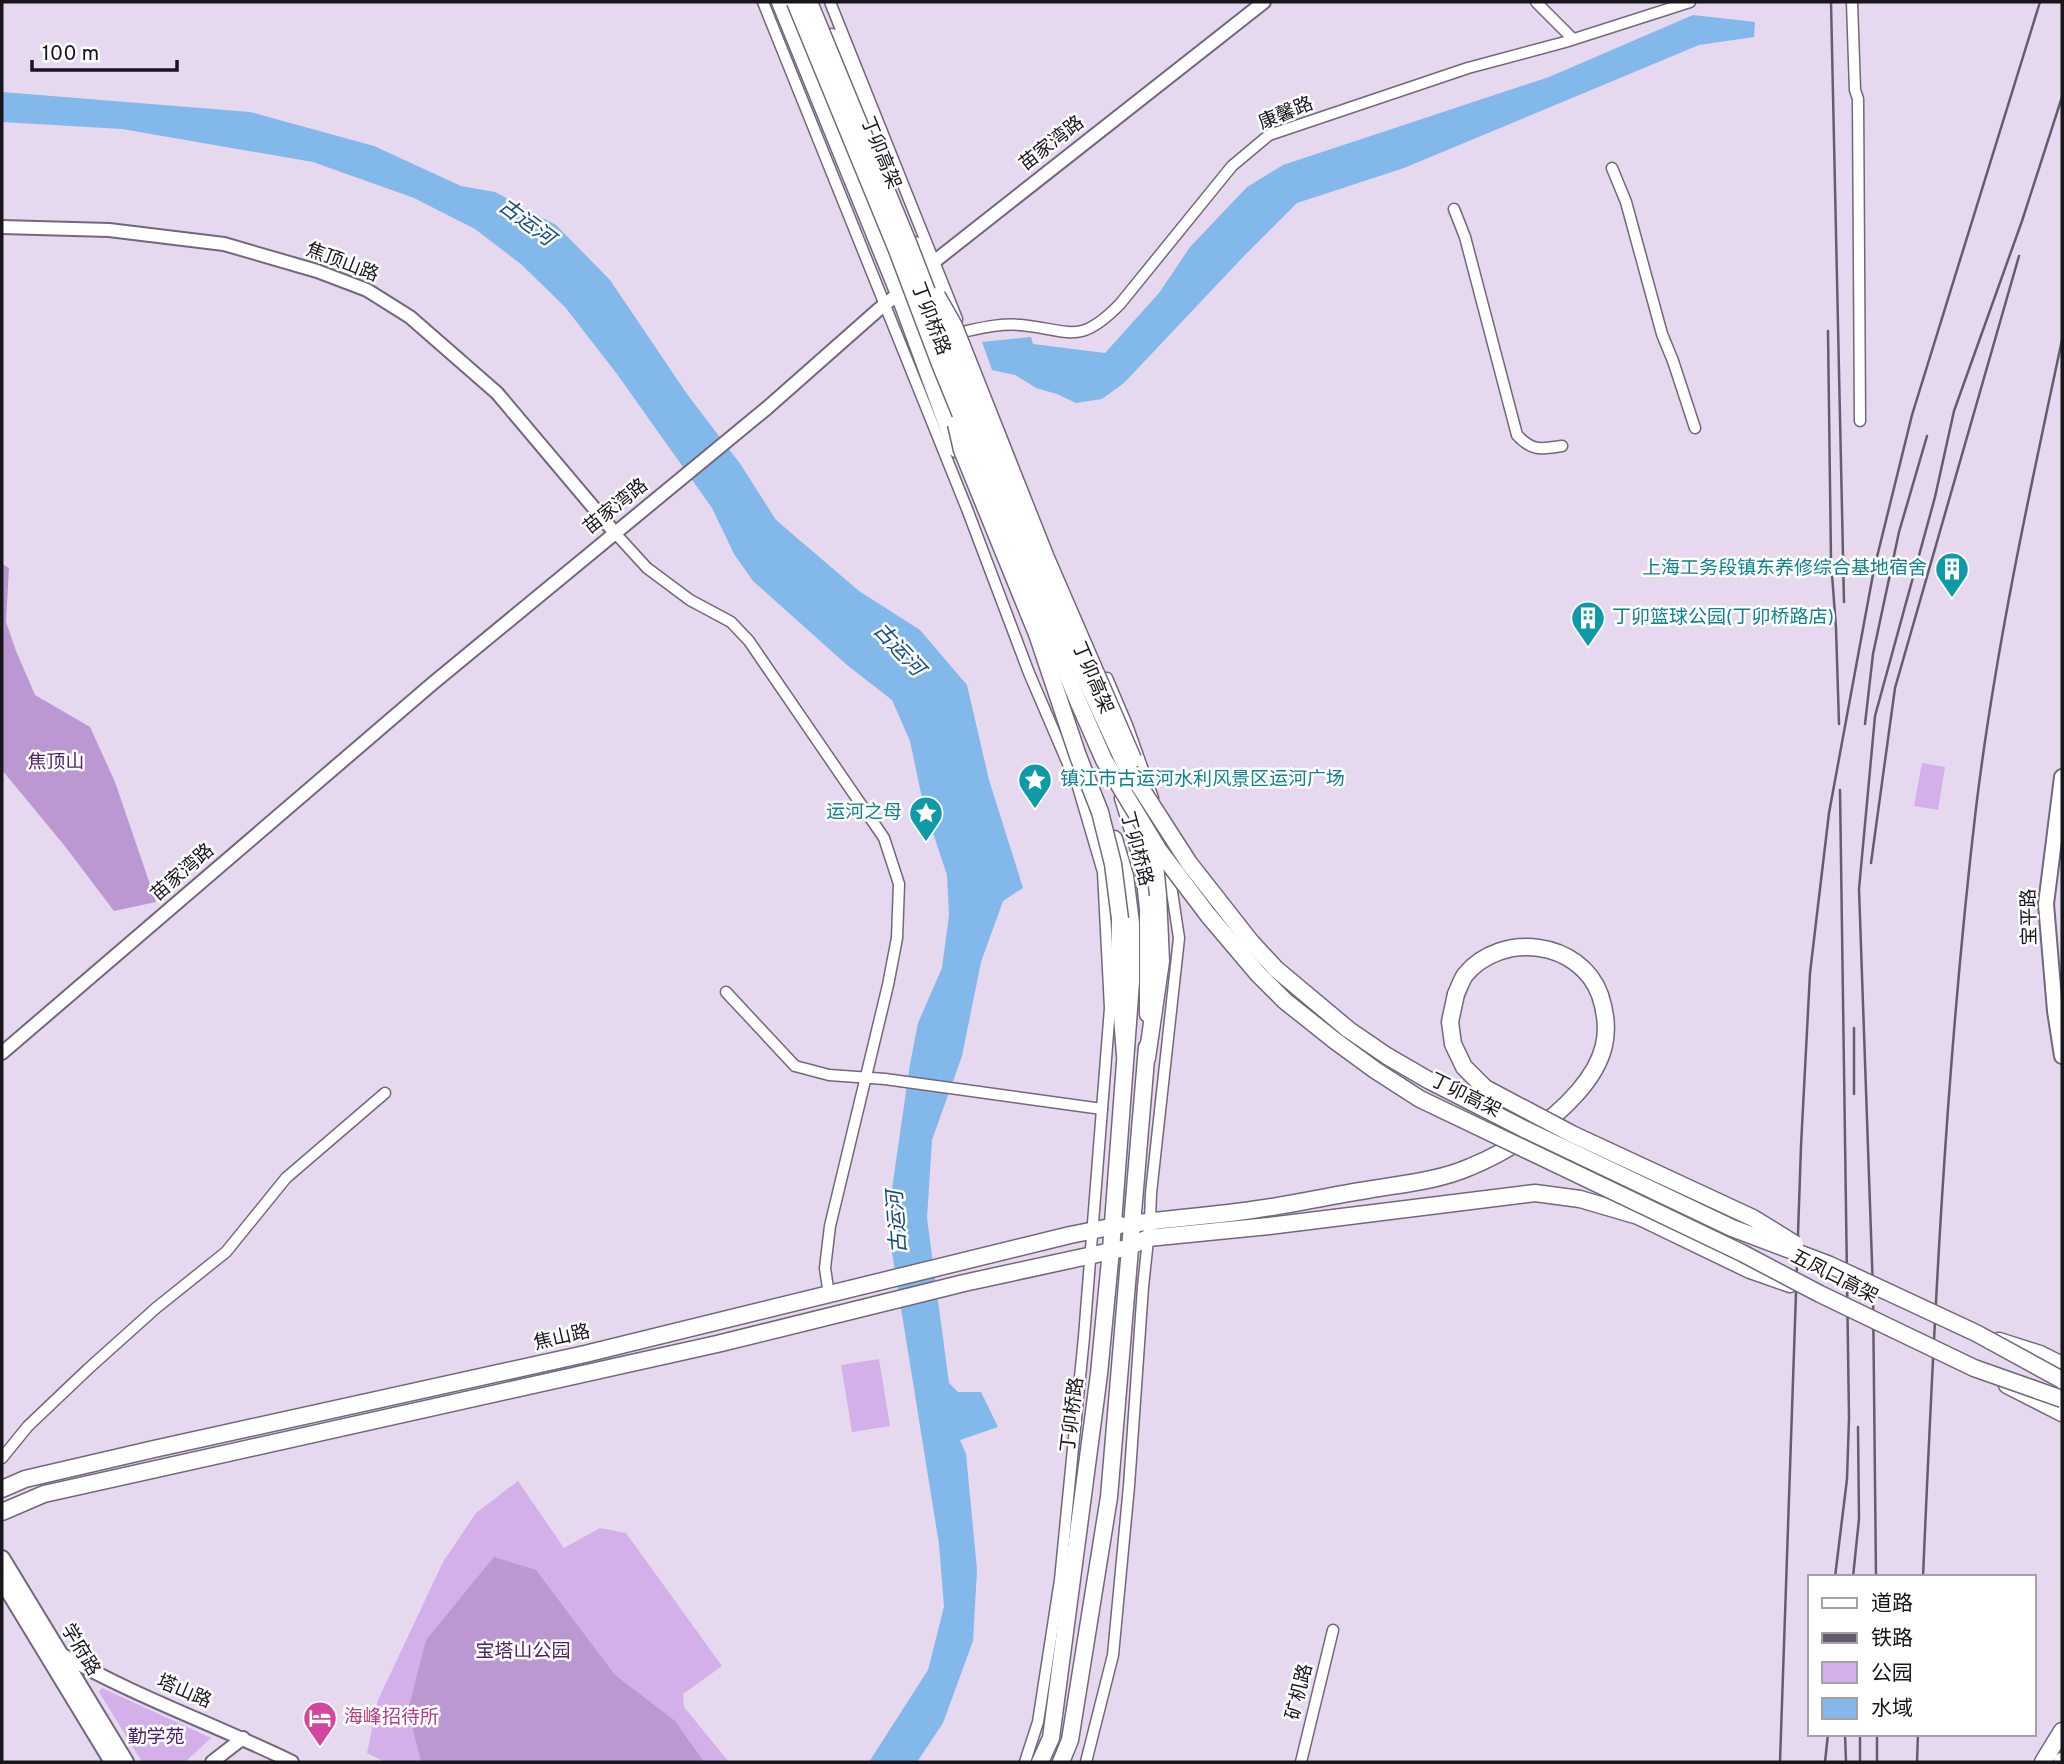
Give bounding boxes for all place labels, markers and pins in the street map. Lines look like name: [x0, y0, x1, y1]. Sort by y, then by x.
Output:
building icon: 上海工务段镇东养修综合基地宿舍: [1933, 550, 1971, 599]
place label: 上海工务段镇东养修综合基地宿舍: [1642, 557, 1927, 581]
building icon: 丁卯篮球公园(丁卯桥路店): [1569, 599, 1607, 648]
place label: 丁卯篮球公园(丁卯桥路店): [1612, 606, 1834, 630]
place icon: 镇江市古运河水利风景区运河广场: [1016, 761, 1054, 810]
place label: 镇江市古运河水利风景区运河广场: [1060, 768, 1345, 792]
place icon: 运河之母: [907, 794, 945, 843]
place label: 运河之母: [826, 801, 902, 825]
hotel icon: 海峰招待所: [301, 1699, 339, 1748]
place label: 海峰招待所: [344, 1706, 439, 1730]

